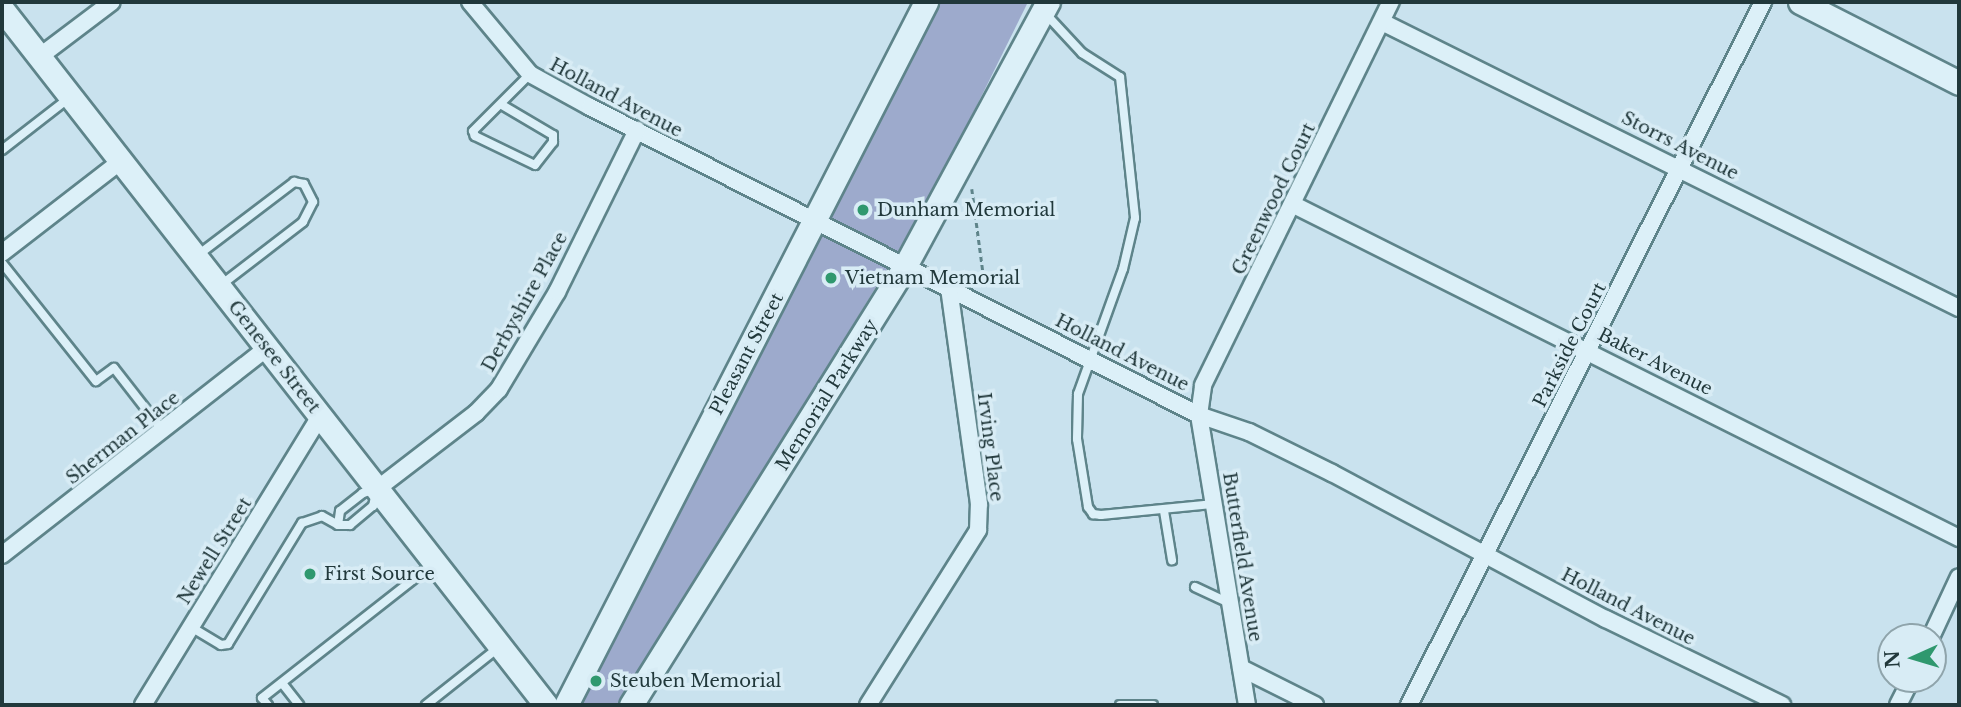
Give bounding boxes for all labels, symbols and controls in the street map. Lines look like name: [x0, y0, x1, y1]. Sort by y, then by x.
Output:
street label: Holland Avenue: [546, 54, 686, 142]
street label: Storrs Avenue: [1618, 107, 1742, 185]
street label: Greenwood Court: [1228, 120, 1320, 278]
place label: Dunham Memorial: [877, 199, 1055, 221]
marker: Dunham Memorial: [855, 202, 871, 218]
street label: Derbyshire Place: [478, 228, 572, 376]
place label: Vietnam Memorial: [845, 267, 1020, 289]
marker: Vietnam Memorial: [823, 270, 839, 286]
street label: Parkside Court: [1529, 279, 1611, 411]
street label: Pleasant Street: [706, 289, 788, 419]
street label: Genesee Street: [223, 296, 325, 418]
street label: Holland Avenue: [1051, 310, 1193, 396]
street label: Memorial Parkway: [772, 315, 882, 475]
street label: Baker Avenue: [1594, 324, 1716, 400]
street label: Sherman Place: [62, 387, 184, 489]
street label: Irving Place: [973, 391, 1007, 503]
street label: Butterfield Avenue: [1218, 470, 1266, 644]
street label: Newell Street: [173, 493, 257, 609]
place label: First Source: [324, 563, 435, 585]
street label: Holland Avenue: [1557, 564, 1699, 650]
marker: First Source: [302, 566, 318, 582]
north arrow: [1877, 623, 1947, 693]
text: N: [1880, 650, 1905, 669]
place label: Steuben Memorial: [610, 670, 781, 692]
marker: Steuben Memorial: [588, 673, 604, 689]

